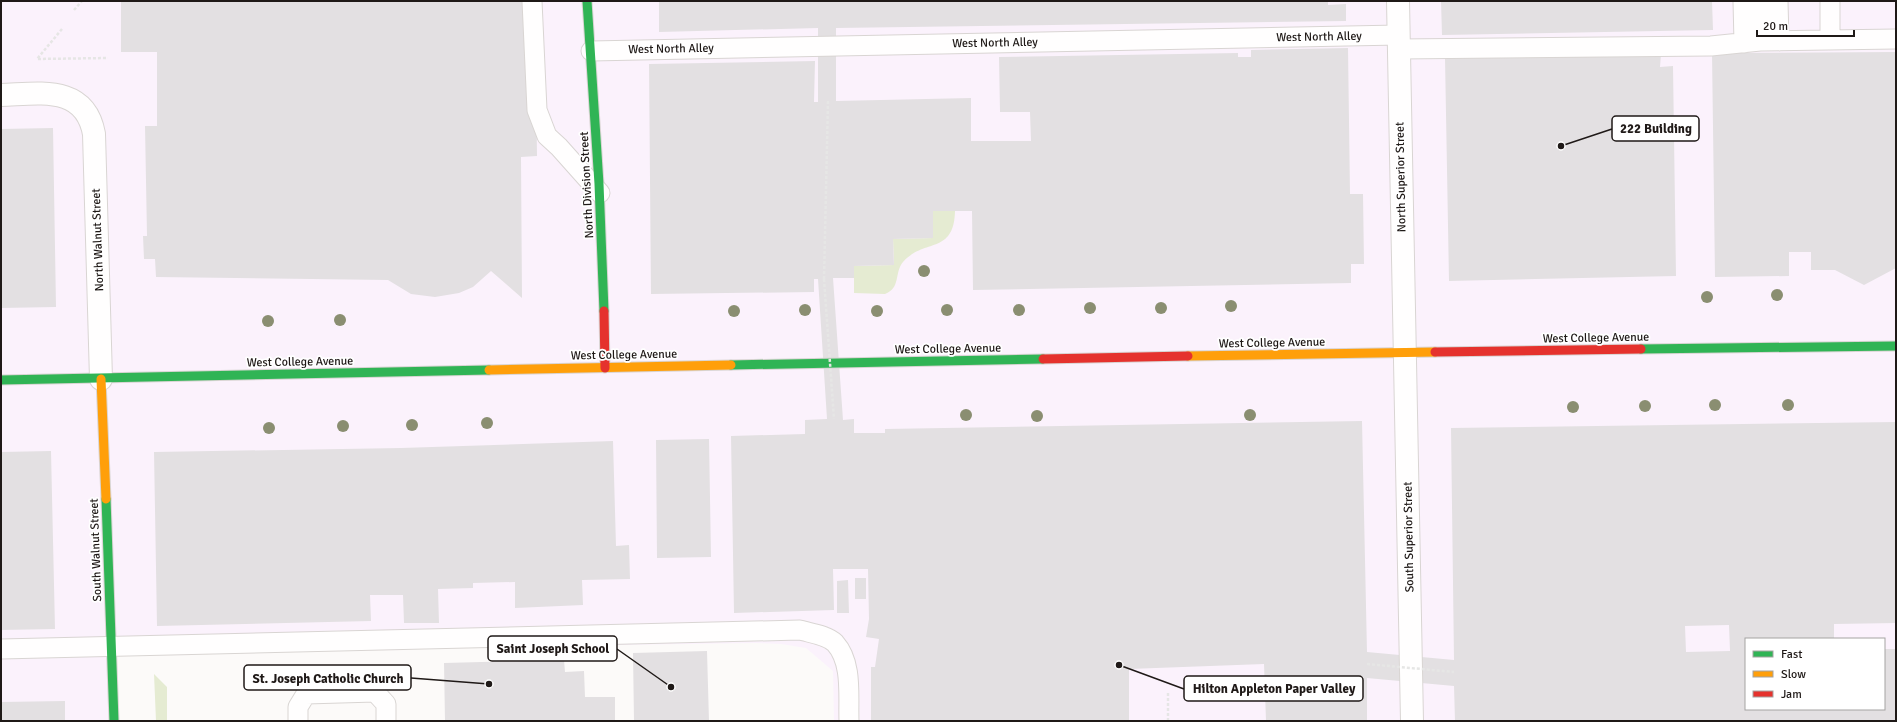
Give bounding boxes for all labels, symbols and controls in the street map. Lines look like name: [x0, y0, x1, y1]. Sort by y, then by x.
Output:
scale bar: [1757, 12, 1854, 38]
text: 20 m: [1763, 19, 1788, 34]
street label: West North Alley: [1276, 29, 1362, 45]
street label: West North Alley: [952, 35, 1038, 51]
street label: West North Alley: [628, 41, 714, 57]
callout: 222 Building: [1612, 116, 1699, 141]
text: 222 Building: [1620, 121, 1692, 137]
street label: North Superior Street: [1393, 122, 1409, 232]
street label: North Division Street: [577, 131, 597, 239]
street label: North Walnut Street: [89, 188, 107, 292]
street label: West College Avenue: [1543, 330, 1649, 346]
street label: West College Avenue: [1219, 335, 1325, 351]
street label: West College Avenue: [895, 341, 1001, 357]
street label: West College Avenue: [571, 347, 677, 363]
street label: West College Avenue: [247, 354, 353, 370]
street label: South Superior Street: [1401, 481, 1417, 593]
street label: South Walnut Street: [87, 498, 105, 602]
callout: Saint Joseph School: [488, 636, 617, 661]
legend: [1745, 638, 1885, 710]
text: Saint Joseph School: [497, 641, 609, 657]
text: Fast: [1781, 647, 1802, 662]
callout: St. Joseph Catholic Church: [244, 665, 411, 690]
text: Slow: [1781, 667, 1806, 682]
text: St. Joseph Catholic Church: [252, 671, 404, 687]
callout: Hilton Appleton Paper Valley: [1184, 676, 1363, 701]
text: Hilton Appleton Paper Valley: [1193, 681, 1356, 697]
text: Jam: [1781, 687, 1802, 702]

